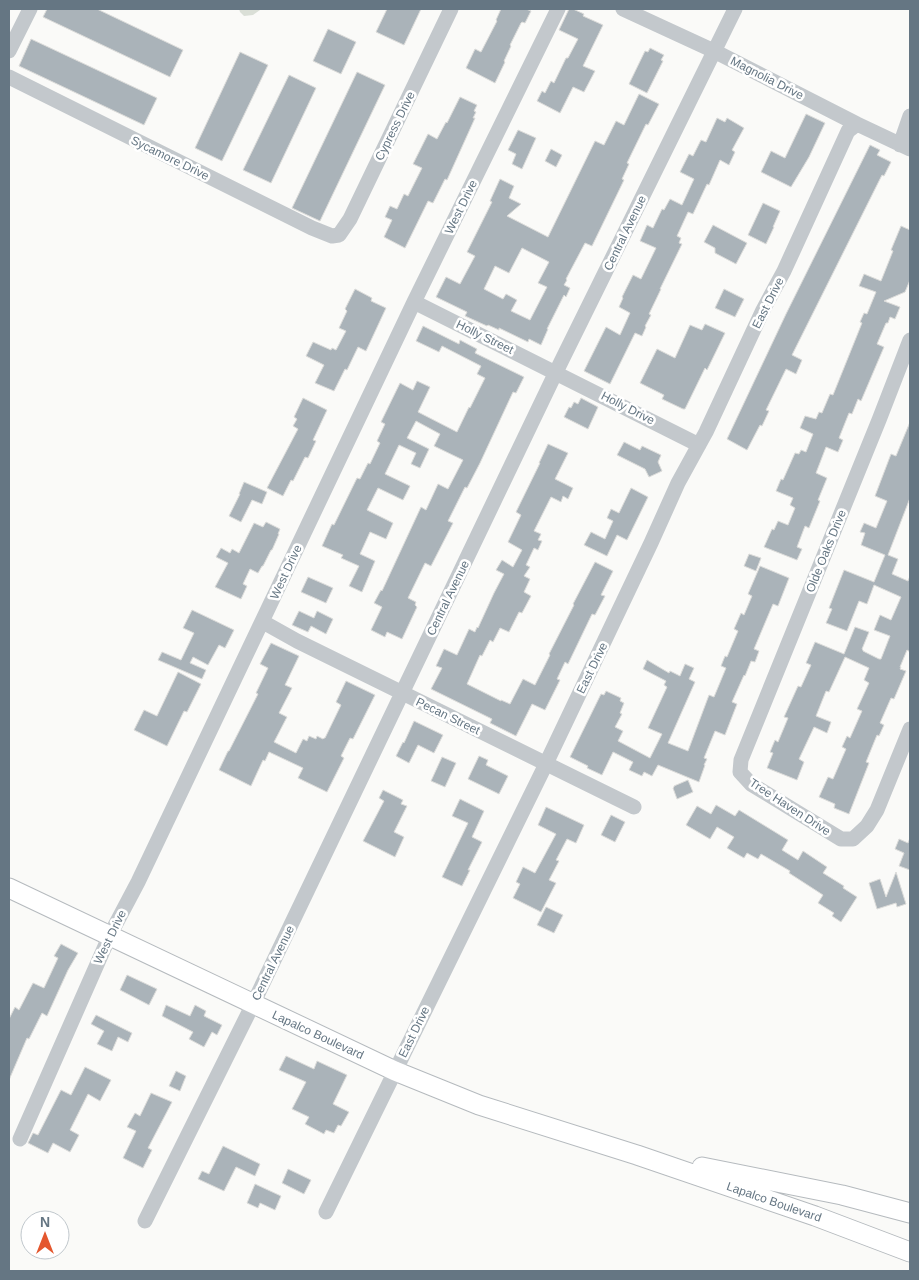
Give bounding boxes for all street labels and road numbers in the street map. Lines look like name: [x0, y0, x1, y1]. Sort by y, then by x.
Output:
street label: Magnolia Drive: [728, 54, 806, 103]
street label: Cypress Drive: [372, 89, 418, 163]
street label: Sycamore Drive: [129, 133, 212, 183]
street label: West Drive: [442, 177, 480, 236]
street label: Central Avenue: [601, 193, 649, 273]
street label: East Drive: [749, 275, 787, 331]
street label: Holly Street: [454, 317, 517, 357]
street label: Holly Drive: [599, 389, 657, 428]
street label: Olde Oaks Drive: [803, 507, 849, 594]
street label: West Drive: [267, 542, 305, 601]
street label: Central Avenue: [424, 558, 472, 638]
street label: East Drive: [574, 640, 611, 696]
street label: Pecan Street: [414, 695, 483, 738]
street label: Tree Haven Drive: [747, 776, 833, 839]
street label: West Drive: [91, 907, 129, 966]
street label: Central Avenue: [249, 923, 297, 1003]
street label: East Drive: [396, 1004, 433, 1060]
street label: Lapalco Boulevard: [270, 1008, 366, 1062]
street label: Lapalco Boulevard: [725, 1179, 823, 1225]

